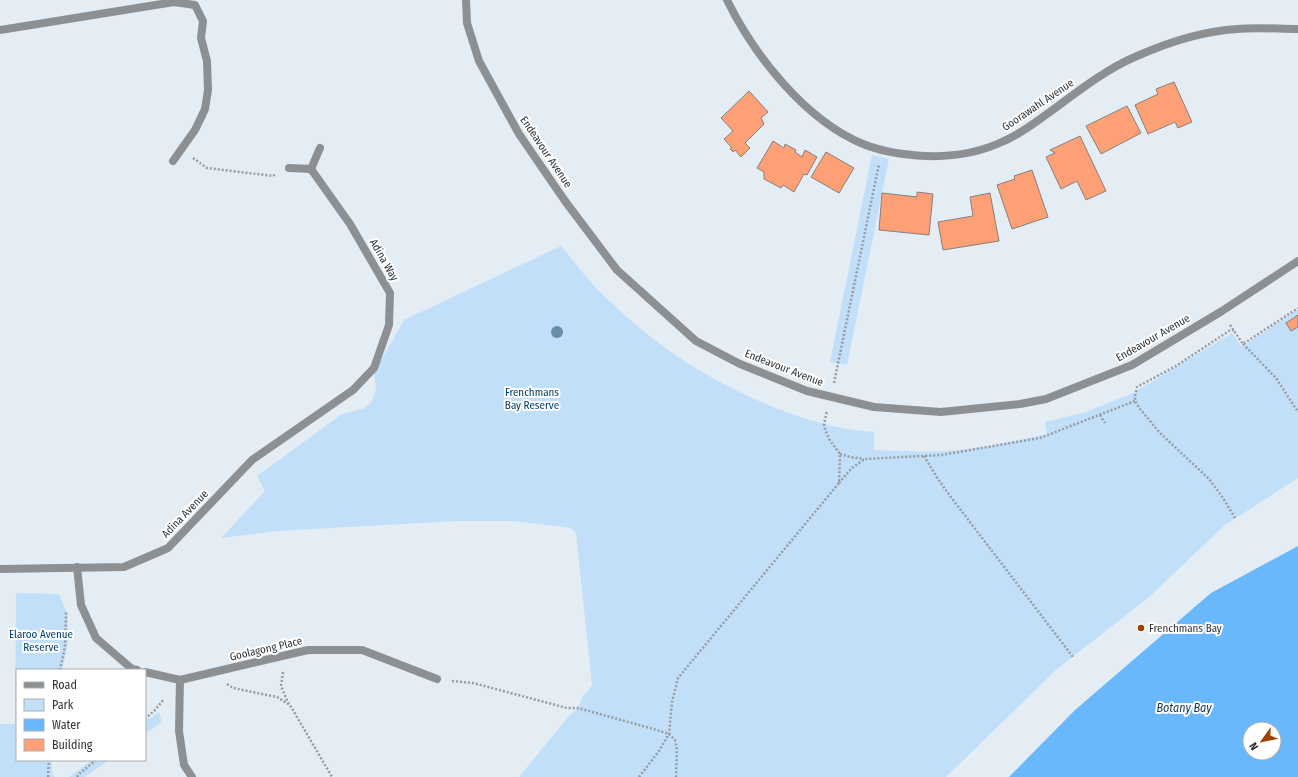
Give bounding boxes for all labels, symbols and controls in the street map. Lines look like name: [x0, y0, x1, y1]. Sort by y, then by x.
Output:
street label: Goorawahl Avenue: [1000, 76, 1076, 134]
street label: Endeavour Avenue: [517, 114, 575, 190]
street label: Adina Way: [367, 237, 401, 283]
street label: Endeavour Avenue: [1114, 312, 1192, 364]
street label: Endeavour Avenue: [743, 347, 825, 389]
park label: Frenchmans Bay Reserve: [505, 386, 559, 412]
street label: Adina Avenue: [159, 487, 211, 541]
place label: Frenchmans Bay: [1149, 622, 1222, 635]
marker: Frenchmans Bay: [1136, 623, 1146, 633]
park label: Elaroo Avenue Reserve: [9, 628, 73, 654]
street label: Goolagong Place: [228, 634, 304, 664]
legend: [16, 669, 146, 761]
text: Road: [52, 678, 77, 692]
text: Park: [52, 698, 74, 712]
water label: Botany Bay: [1156, 701, 1212, 715]
text: Water: [52, 718, 81, 732]
north arrow: [1242, 721, 1282, 761]
text: Building: [52, 738, 93, 752]
text: N: [1247, 740, 1261, 752]

